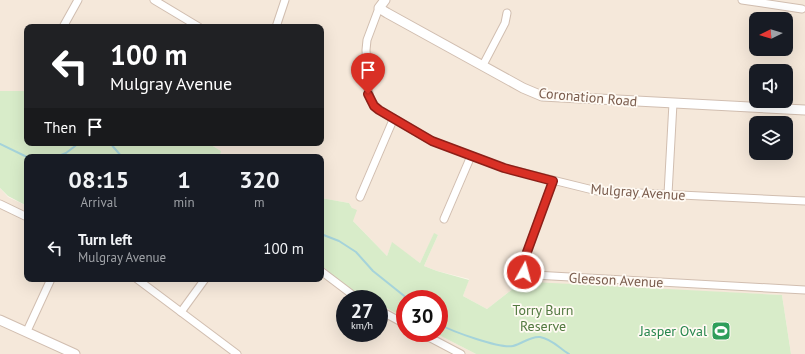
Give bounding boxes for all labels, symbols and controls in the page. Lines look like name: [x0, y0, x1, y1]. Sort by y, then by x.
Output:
north arrow: [749, 12, 793, 56]
map controls: [749, 12, 793, 160]
text: 100 m: [110, 36, 187, 73]
icon: left: [44, 40, 96, 92]
pin: [351, 53, 385, 94]
icon: arrive: [357, 59, 379, 81]
button: sound: [749, 64, 793, 108]
text: Mulgray Avenue: [110, 72, 232, 95]
street label: Coronation Road: [538, 84, 638, 110]
icon: arrive: [84, 116, 106, 138]
button: layers: [749, 116, 793, 160]
text: Then: [44, 118, 76, 137]
text: 08:15: [68, 164, 129, 195]
text: 1: [177, 164, 191, 195]
text: 320: [239, 164, 280, 195]
street label: Mulgray Avenue: [590, 180, 686, 204]
text: Arrival: [81, 194, 117, 211]
text: min: [173, 194, 195, 211]
text: m: [254, 194, 265, 211]
text: Turn left: [78, 230, 132, 249]
icon: left: [44, 237, 66, 259]
text: 100 m: [263, 239, 304, 258]
text: Mulgray Avenue: [78, 249, 166, 266]
position arrow: [503, 251, 545, 293]
street label: Gleeson Avenue: [568, 269, 664, 291]
speed limit sign: 30: [396, 290, 448, 342]
text: 27: [351, 298, 373, 324]
park label: Torry Burn Reserve: [513, 301, 573, 335]
text: km/h: [351, 319, 373, 332]
sports icon: Jasper Oval: [710, 320, 732, 342]
place label: Jasper Oval: [639, 322, 707, 340]

